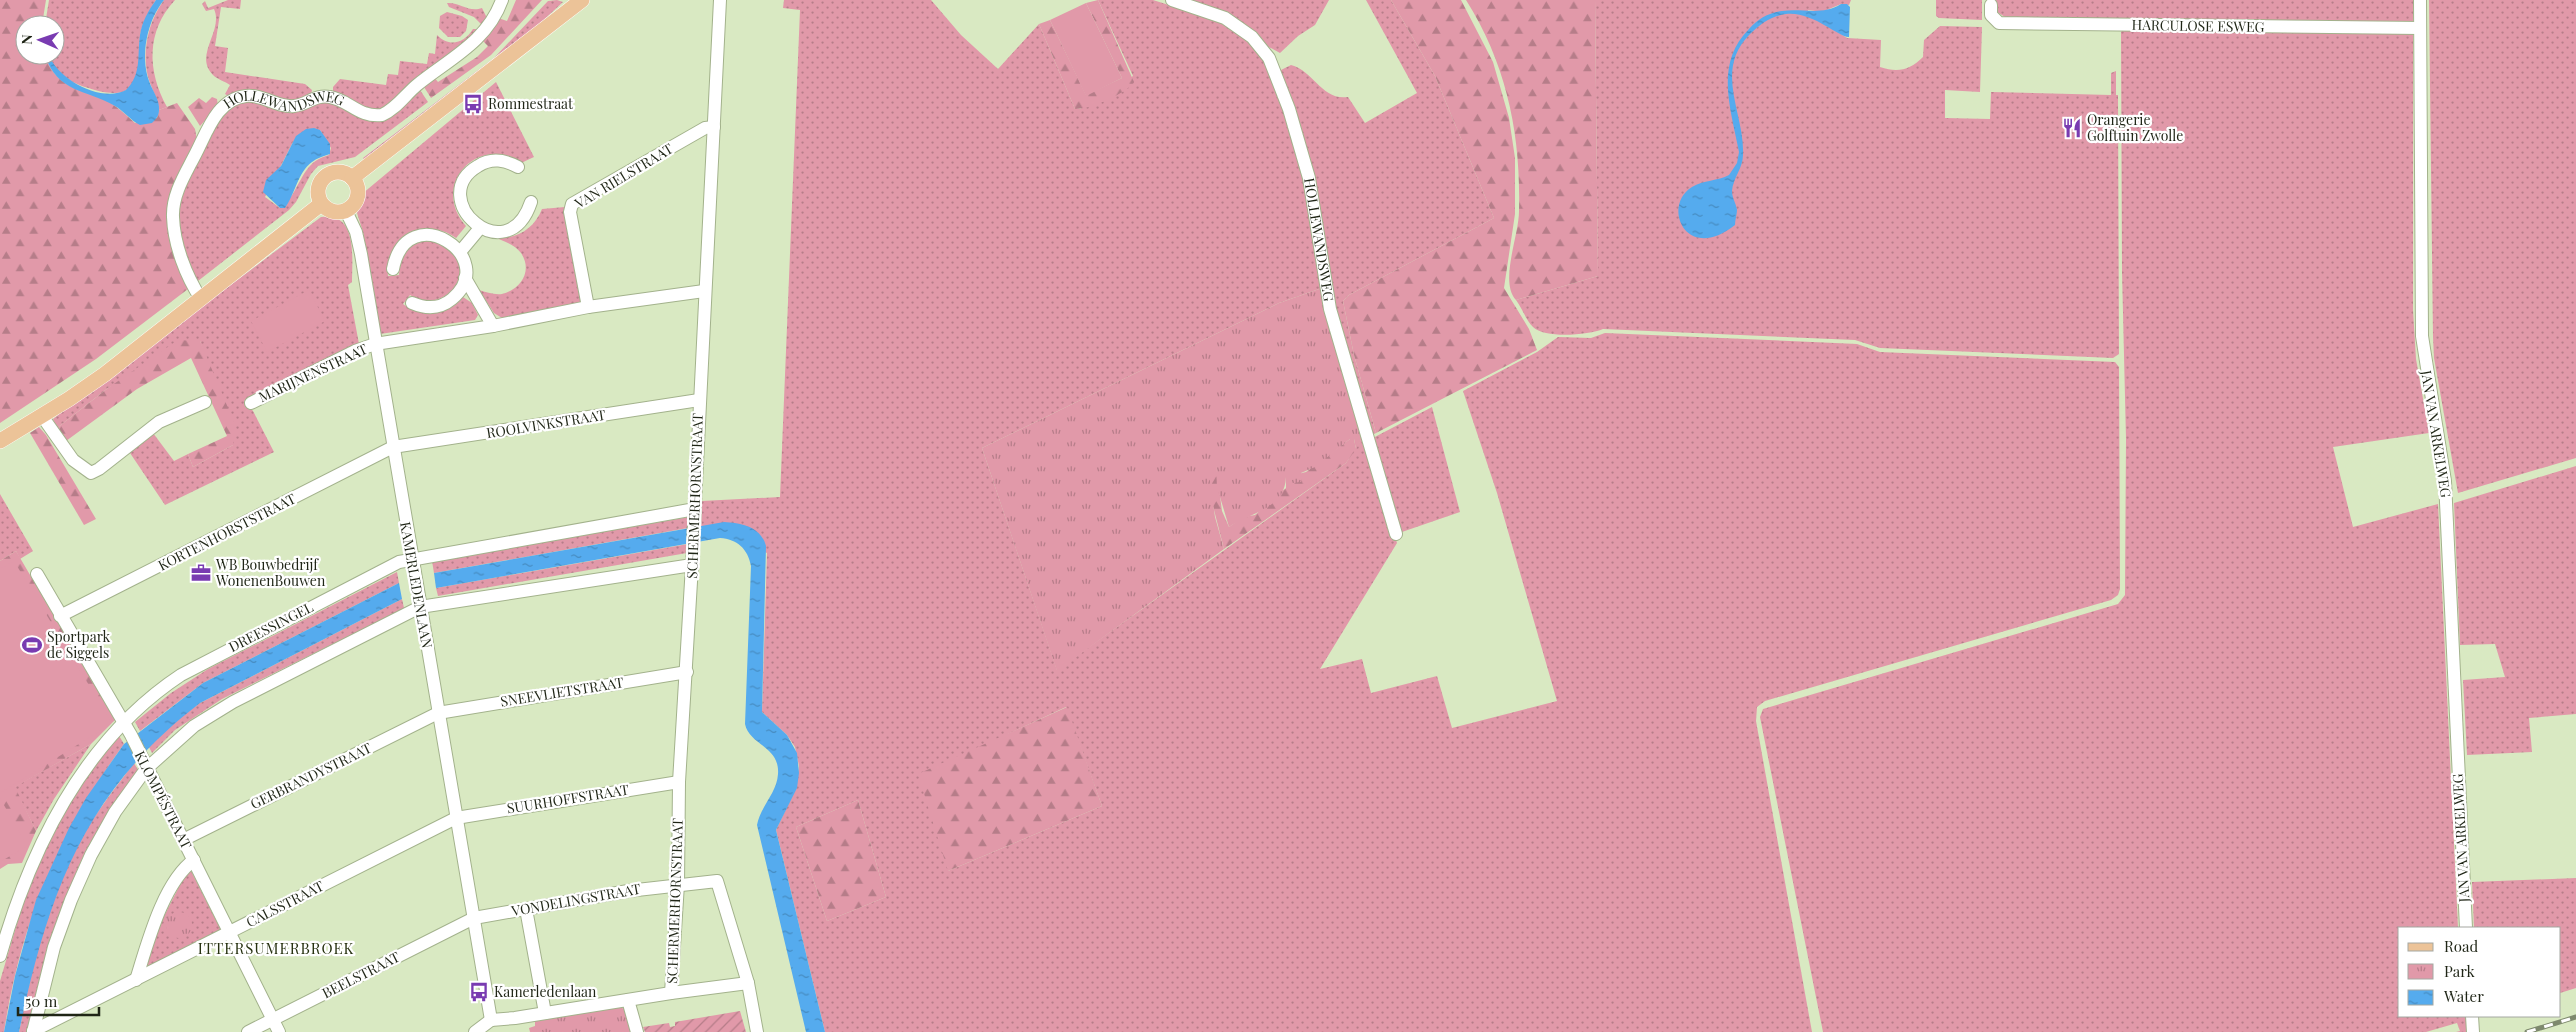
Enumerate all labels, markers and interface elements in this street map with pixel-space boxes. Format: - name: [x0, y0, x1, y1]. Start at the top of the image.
- north arrow: [15, 15, 65, 65]
- street label: HARCULOSE ESWEG: [2132, 15, 2265, 36]
- text: N: [17, 34, 36, 45]
- street label: HOLLEWANDSWEG: [219, 86, 348, 115]
- bus stop icon: Rommestraat: [462, 93, 484, 115]
- place label: Rommestraat: [488, 94, 574, 113]
- place label: Orangerie Golftuin Zwolle: [2087, 110, 2183, 145]
- restaurant icon: Orangerie Golftuin Zwolle: [2061, 117, 2083, 139]
- street label: VAN RIELSTRAAT: [570, 139, 677, 213]
- street label: HOLLEWANDSWEG: [1300, 176, 1339, 303]
- street label: MARIJNENSTRAAT: [255, 339, 371, 406]
- street label: JAN VAN ARKELWEG: [2417, 368, 2456, 499]
- street label: ROOLVINKSTRAAT: [485, 405, 607, 442]
- street label: SCHERMERHORNSTRAAT: [682, 412, 707, 579]
- street label: KORTENHORSTSTRAAT: [155, 488, 299, 574]
- street label: KAMERLEDENLAAN: [396, 520, 437, 650]
- place label: WB Bouwbedrijf WonenenBouwen: [215, 555, 326, 590]
- office icon: WB Bouwbedrijf WonenenBouwen: [190, 562, 212, 584]
- street label: DREESSINGEL: [225, 597, 316, 656]
- place label: Sportpark de Siggels: [47, 627, 111, 662]
- sports icon: Sportpark de Siggels: [21, 634, 43, 656]
- street label: SNEEVLIETSTRAAT: [499, 672, 625, 711]
- street label: GERBRANDYSTRAAT: [247, 738, 375, 813]
- street label: KLOMPÉSTRAAT: [131, 748, 196, 852]
- street label: JAN VAN ARKELWEG: [2448, 773, 2473, 904]
- street label: SUURHOFFSTRAAT: [506, 779, 631, 818]
- street label: SCHERMERHORNSTRAAT: [662, 817, 687, 984]
- street label: CALSSTRAAT: [243, 876, 327, 931]
- street label: VONDELINGSTRAAT: [509, 879, 642, 920]
- legend: [2398, 927, 2561, 1017]
- text: Road: [2444, 936, 2478, 956]
- district label: ITTERSUMERBROEK: [198, 938, 354, 958]
- street label: BEELSTRAAT: [319, 947, 403, 1002]
- text: Park: [2444, 961, 2476, 981]
- bus stop icon: Kamerledenlaan: [468, 981, 490, 1003]
- place label: Kamerledenlaan: [494, 982, 597, 1001]
- scale bar: [18, 984, 99, 1016]
- text: Water: [2443, 986, 2484, 1006]
- text: 50 m: [25, 991, 58, 1011]

